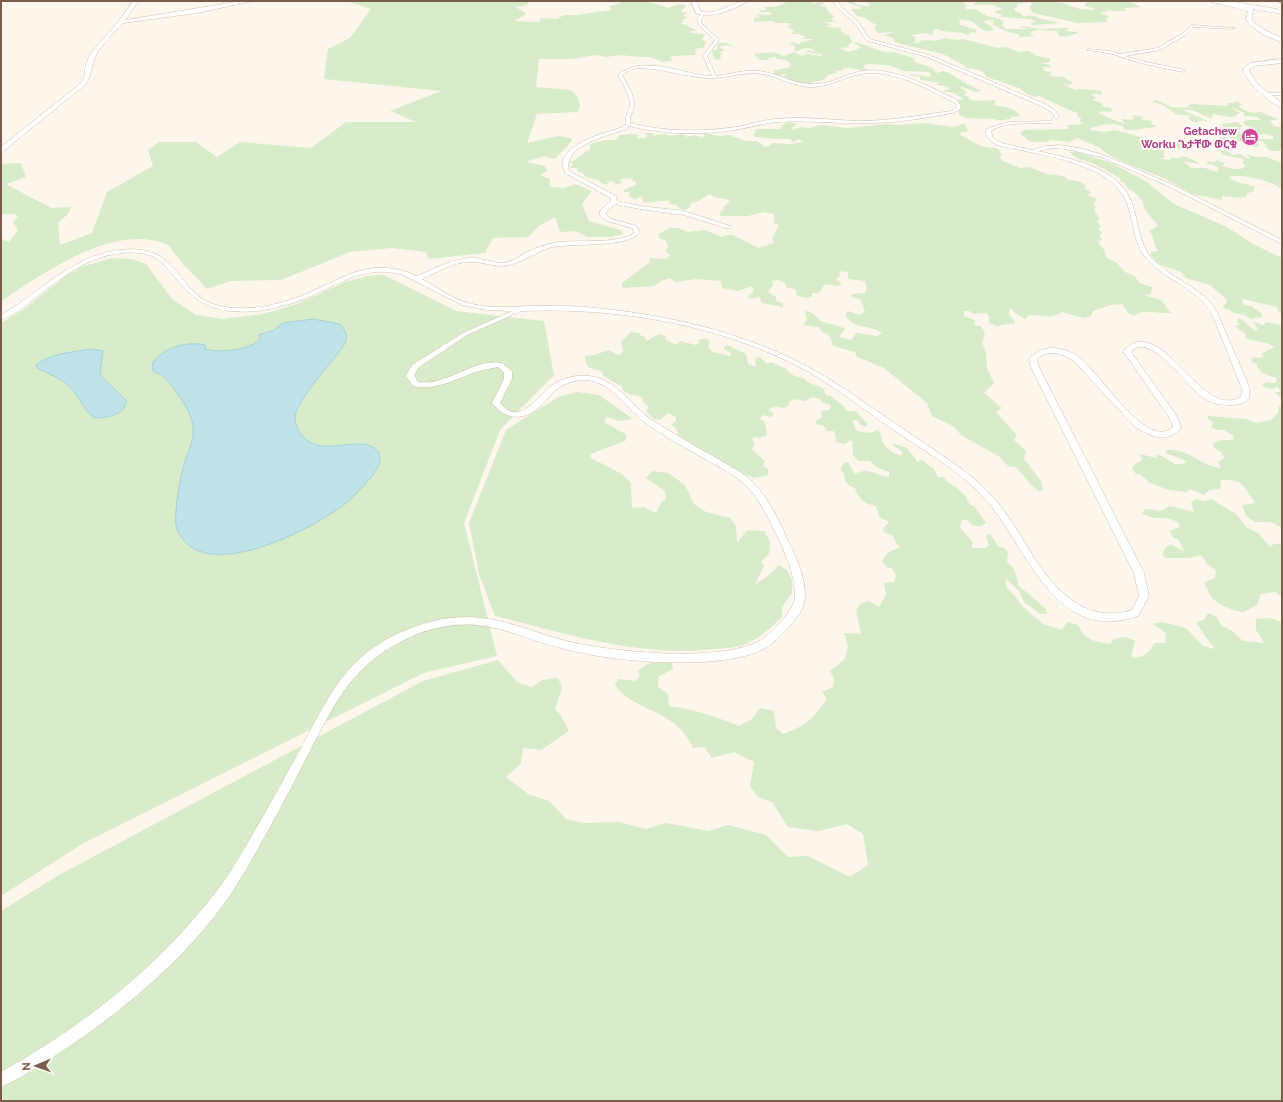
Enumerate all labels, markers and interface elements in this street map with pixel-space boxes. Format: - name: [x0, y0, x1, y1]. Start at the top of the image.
- place label: Getachew Worku ጌታቸው ወርቁ: [1141, 125, 1238, 151]
- hotel icon: Getachew Worku ጌታቸው ወርቁ: [1240, 127, 1260, 147]
- north arrow: [16, 1046, 56, 1086]
- text: N: [20, 1062, 33, 1071]

